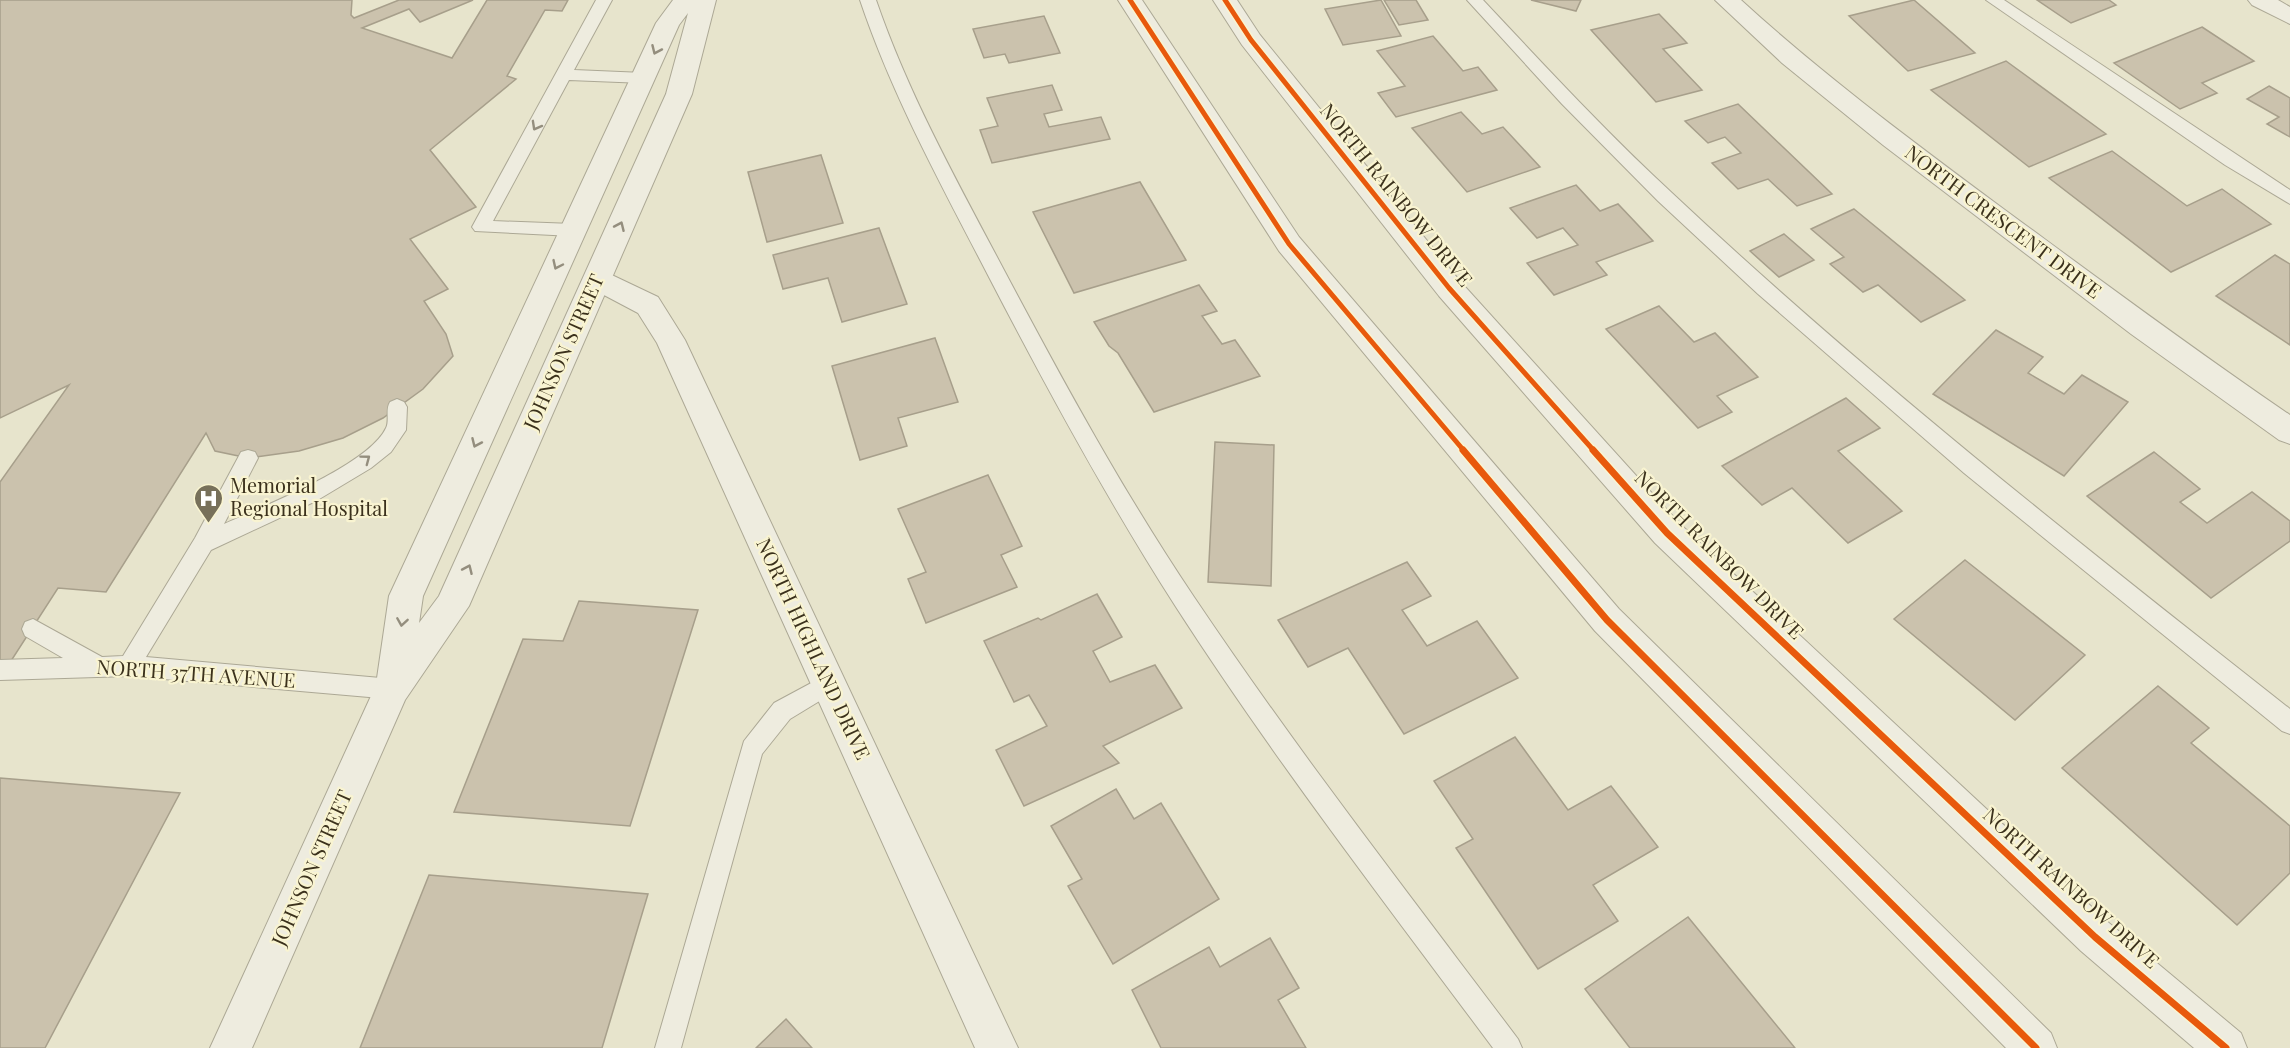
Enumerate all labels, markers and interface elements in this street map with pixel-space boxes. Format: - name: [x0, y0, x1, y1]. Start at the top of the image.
- one-way arrow: [652, 44, 664, 55]
- street label: NORTH RAINBOW DRIVE: [1315, 97, 1480, 291]
- one-way arrow: [532, 120, 543, 130]
- street label: NORTH CRESCENT DRIVE: [1900, 138, 2108, 304]
- one-way arrow: [613, 221, 625, 232]
- one-way arrow: [552, 259, 564, 270]
- street label: JOHNSON STREET: [516, 269, 609, 434]
- one-way arrow: [471, 436, 483, 447]
- one-way arrow: [360, 455, 371, 466]
- street label: NORTH RAINBOW DRIVE: [1630, 464, 1810, 644]
- place label: Memorial Regional Hospital: [230, 471, 388, 521]
- hospital icon: Memorial Regional Hospital: [193, 482, 225, 524]
- street label: NORTH HIGHLAND DRIVE: [751, 533, 878, 763]
- one-way arrow: [461, 565, 473, 576]
- one-way arrow: [397, 617, 409, 627]
- street label: NORTH 37TH AVENUE: [96, 652, 296, 693]
- street label: JOHNSON STREET: [264, 785, 357, 950]
- street label: NORTH RAINBOW DRIVE: [1978, 800, 2166, 973]

